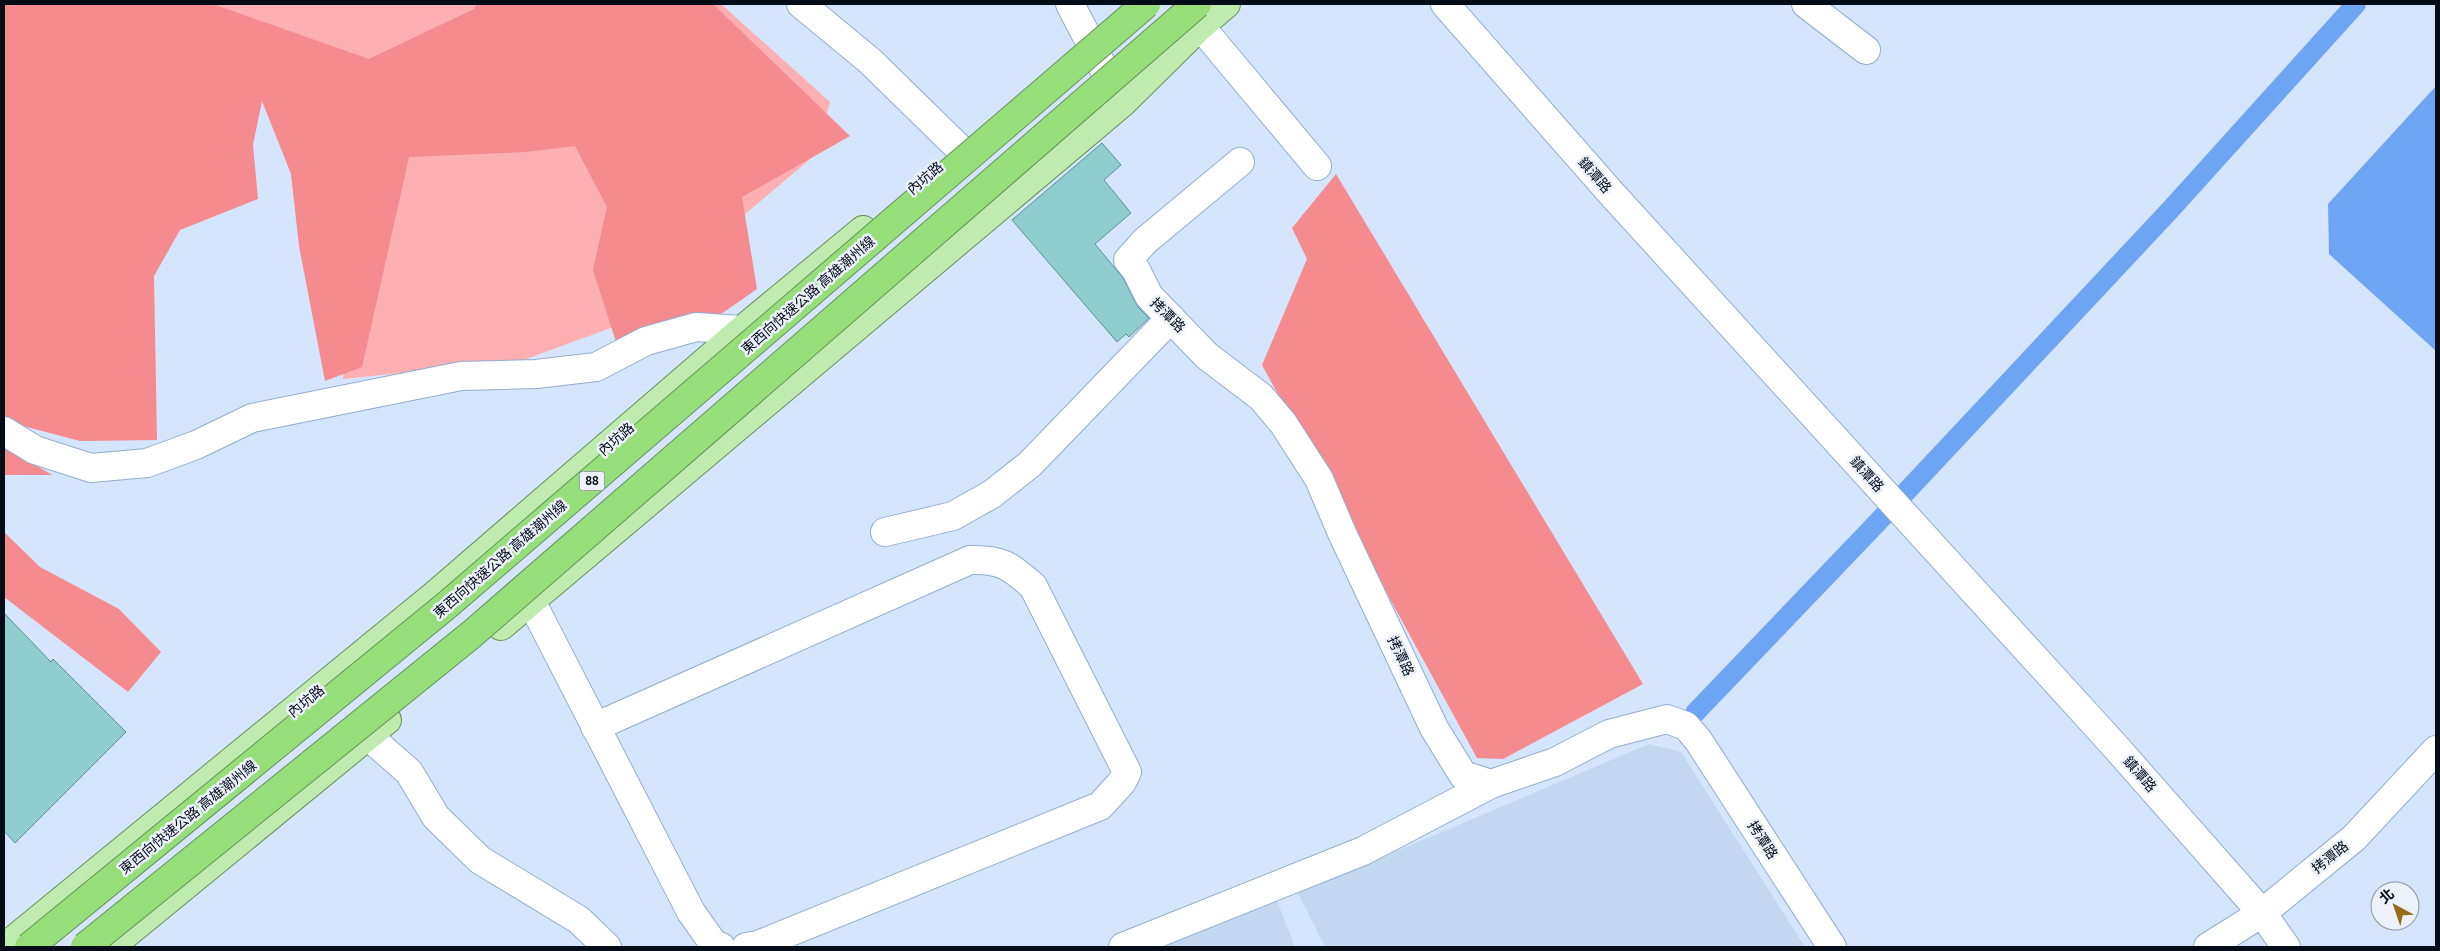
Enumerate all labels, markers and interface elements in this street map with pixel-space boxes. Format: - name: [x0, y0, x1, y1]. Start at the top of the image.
- street label: 鎮潭路: [1575, 154, 1615, 196]
- street label: 內坑路: [904, 158, 946, 198]
- street label: 東西向快速公路 高雄潮州線: [738, 233, 878, 357]
- street label: 拷潭路: [1147, 294, 1189, 336]
- street label: 內坑路: [595, 419, 637, 459]
- street label: 鎮潭路: [1847, 453, 1887, 495]
- road number: 88: [580, 472, 604, 491]
- street label: 東西向快速公路 高雄潮州線: [430, 497, 570, 621]
- street label: 拷潭路: [1385, 634, 1417, 678]
- street label: 內坑路: [285, 682, 327, 720]
- street label: 鎮潭路: [2120, 753, 2160, 795]
- street label: 東西向快速公路 高雄潮州線: [116, 757, 260, 877]
- street label: 拷潭路: [1745, 818, 1781, 862]
- street label: 拷潭路: [2309, 838, 2351, 876]
- north arrow: [2370, 881, 2420, 931]
- text: 北: [2376, 885, 2397, 907]

